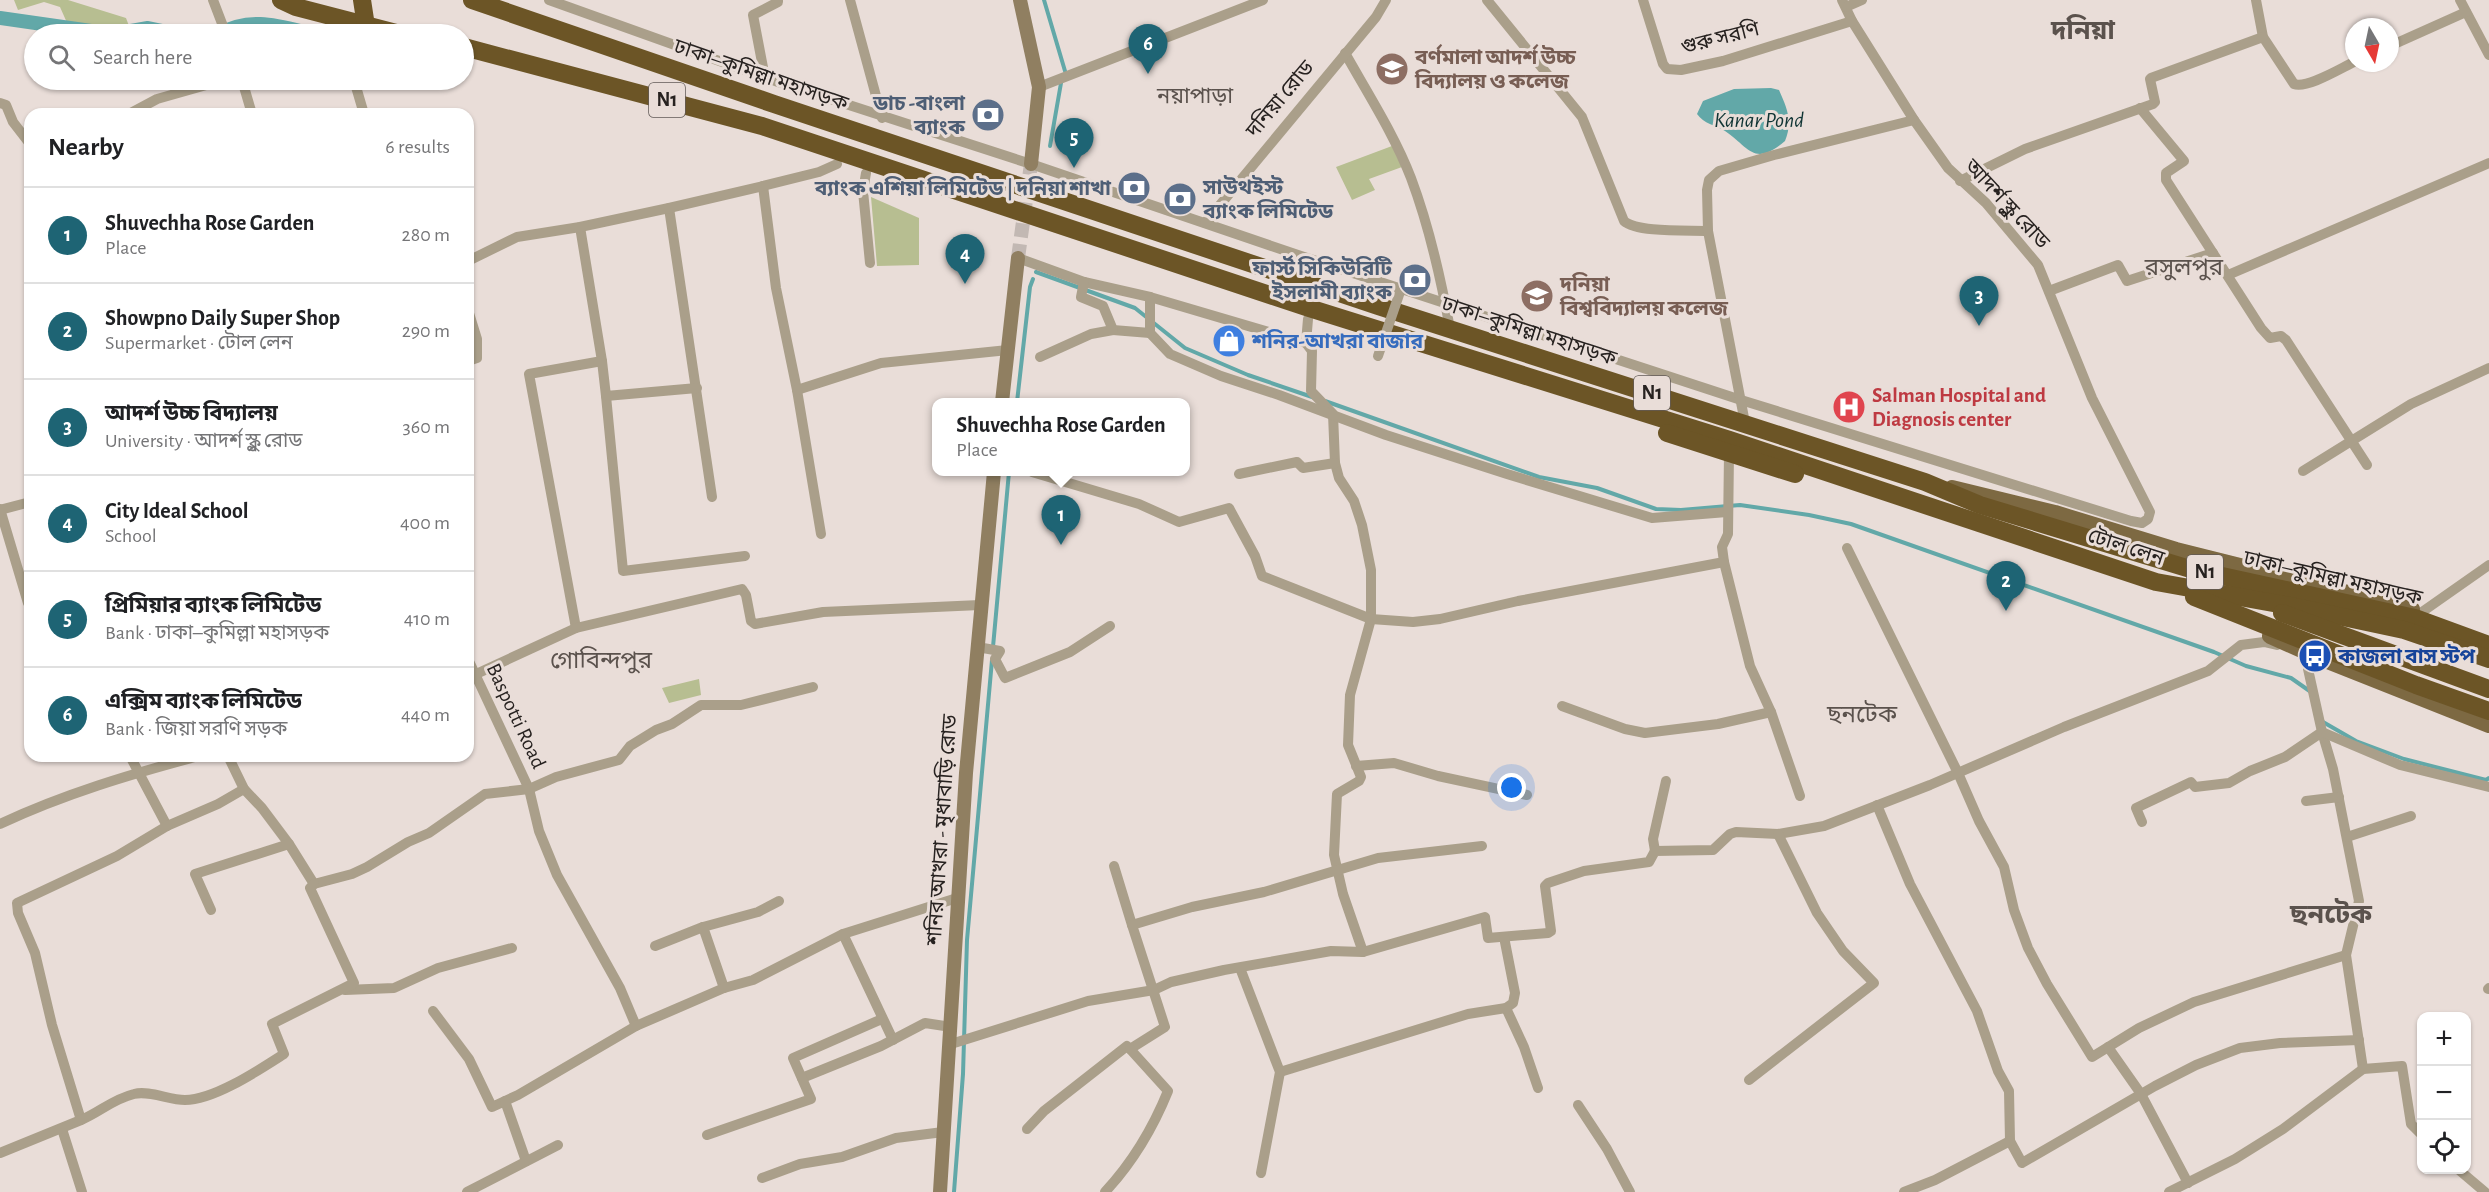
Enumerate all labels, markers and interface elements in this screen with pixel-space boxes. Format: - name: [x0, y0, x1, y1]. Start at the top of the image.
- district label: দনিয়া: [2050, 14, 2115, 44]
- street label: গুরু সরণি: [1678, 16, 1762, 58]
- north arrow: [2345, 18, 2399, 72]
- search box: [24, 24, 474, 90]
- pin: 6: [1128, 25, 1168, 74]
- street label: ঢাকা–কুমিল্লা মহাসড়ক: [670, 33, 852, 116]
- icon: search: [45, 41, 78, 74]
- place label: বর্ণমালা আদর্শ উচ্চ বিদ্যালয় ও কলেজ: [1414, 44, 1576, 92]
- text: Search here: [93, 46, 192, 68]
- school or university icon: বর্ণমালা আদর্শ উচ্চ বিদ্যালয় ও কলেজ: [1374, 51, 1410, 87]
- street label: দনিয়া রোড: [1240, 55, 1318, 142]
- road number: N1: [649, 83, 685, 117]
- district label: নয়াপাড়া: [1156, 85, 1234, 107]
- place label: ডাচ -বাংলা ব্যাংক: [872, 93, 966, 138]
- bank icon: ডাচ -বাংলা ব্যাংক: [970, 97, 1006, 133]
- water label: Kanar Pond: [1714, 109, 1804, 131]
- pin: 5: [1054, 118, 1094, 168]
- text: Nearby: [48, 134, 124, 160]
- text: 6 results: [385, 137, 450, 157]
- street label: আদর্শ স্কুল রোড: [1959, 153, 2056, 254]
- bank icon: ব্যাংক এশিয়া লিমিটেড | দনিয়া শাখা: [1116, 170, 1152, 206]
- place label: সাউথইস্ট ব্যাংক লিমিটেড: [1202, 175, 1334, 222]
- place label: ব্যাংক এশিয়া লিমিটেড | দনিয়া শাখা: [814, 176, 1112, 201]
- bank icon: সাউথইস্ট ব্যাংক লিমিটেড: [1162, 181, 1198, 217]
- text: Shuvechha Rose Garden: [105, 212, 314, 234]
- text: 1: [64, 225, 71, 245]
- text: 280 m: [402, 225, 450, 245]
- pin: 4: [946, 234, 984, 284]
- text: Place: [105, 238, 146, 258]
- place label: ফার্স্ট সিকিউরিটি ইসলামী ব্যাংক: [1251, 255, 1393, 303]
- district label: রসুলপুর: [2144, 256, 2224, 281]
- bank icon: ফার্স্ট সিকিউরিটি ইসলামী ব্যাংক: [1397, 262, 1433, 298]
- place label: দনিয়া বিশ্ববিদ্যালয় কলেজ: [1559, 272, 1729, 319]
- pin: 3: [1960, 276, 1998, 326]
- school or university icon: দনিয়া বিশ্ববিদ্যালয় কলেজ: [1519, 278, 1555, 314]
- street label: ঢাকা–কুমিল্লা মহাসড়ক: [1438, 291, 1621, 370]
- text: Showpno Daily Super Shop: [105, 307, 340, 329]
- text: 2: [63, 321, 72, 341]
- text: 290 m: [402, 321, 450, 341]
- shop icon: শনির-আখরা বাজার: [1211, 323, 1247, 359]
- place label: শনির-আখরা বাজার: [1251, 329, 1423, 352]
- text: Supermarket · টোল লেন: [105, 333, 293, 353]
- road number: N1: [1634, 376, 1670, 410]
- place label: Salman Hospital and Diagnosis center: [1872, 385, 2046, 430]
- hospital icon: Salman Hospital and Diagnosis center: [1831, 389, 1867, 425]
- popup: [932, 398, 1190, 476]
- text: আদর্শ উচ্চ বিদ্যালয়: [105, 402, 278, 424]
- text: Shuvechha Rose Garden: [956, 414, 1166, 436]
- text: 3: [63, 417, 72, 437]
- text: 360 m: [403, 417, 450, 437]
- text: University · আদর্শ স্কুল রোড: [105, 431, 303, 451]
- text: Place: [956, 440, 998, 460]
- pin: 1: [1042, 496, 1080, 545]
- text: City Ideal School: [105, 500, 249, 522]
- text: 4: [62, 513, 73, 533]
- text: 400 m: [400, 513, 450, 533]
- street label: টোল লেন: [2085, 523, 2168, 569]
- text: School: [105, 526, 157, 546]
- street label: ঢাকা–কুমিল্লা মহাসড়ক: [2240, 545, 2426, 610]
- road number: N1: [2187, 555, 2223, 589]
- pin: 2: [1986, 562, 2026, 611]
- text: প্রিমিয়ার ব্যাংক লিমিটেড: [105, 594, 321, 616]
- text: 5: [63, 609, 72, 629]
- text: 410 m: [404, 609, 450, 629]
- text: Bank · ঢাকা–কুমিল্লা মহাসড়ক: [105, 623, 329, 643]
- bus stop icon: কাজলা বাস স্টপ: [2297, 638, 2333, 674]
- place label: কাজলা বাস স্টপ: [2337, 644, 2476, 667]
- district label: গোবিন্দপুর: [550, 646, 653, 674]
- street label: Baspotti Road: [483, 660, 550, 772]
- text: এক্সিম ব্যাংক লিমিটেড: [105, 690, 302, 712]
- district label: ছনটেক: [1826, 700, 1898, 727]
- text: 6: [63, 705, 72, 725]
- text: 440 m: [401, 705, 450, 725]
- street label: শনির আখরা - মৃধাবাড়ি রোড: [921, 712, 963, 948]
- text: Bank · জিয়া সরণি সড়ক: [105, 719, 287, 739]
- your location: [1497, 773, 1526, 802]
- district label: ছনটেক: [2289, 898, 2373, 928]
- map controls: [2417, 1012, 2471, 1174]
- button: +: [2417, 1012, 2471, 1066]
- button: −: [2417, 1066, 2471, 1120]
- button: locate: [2417, 1120, 2471, 1174]

